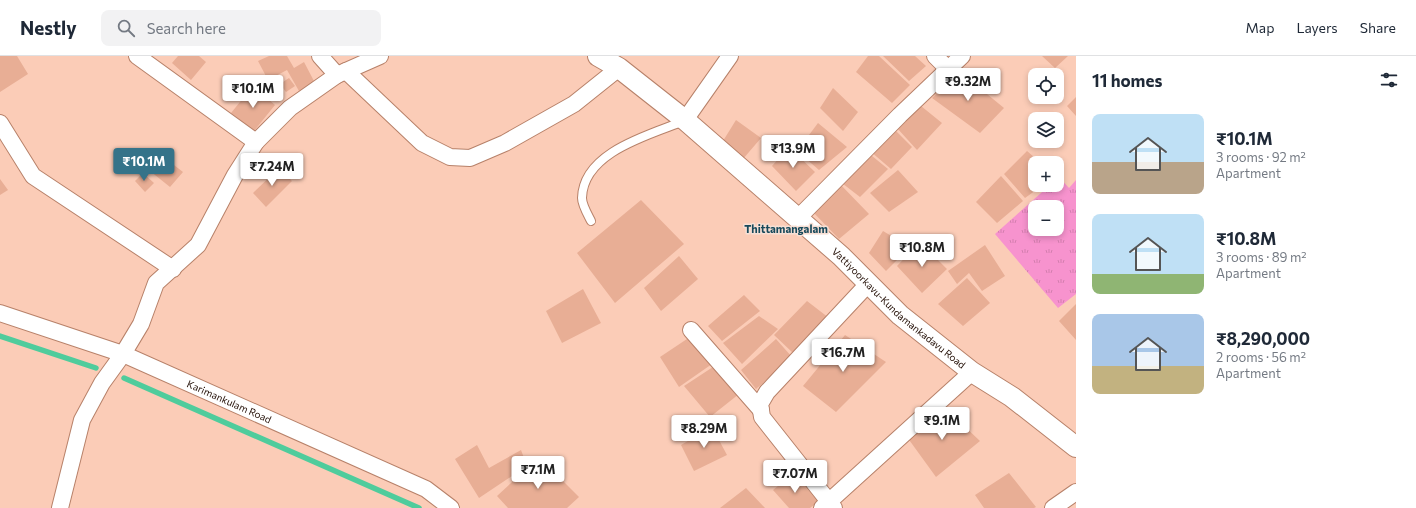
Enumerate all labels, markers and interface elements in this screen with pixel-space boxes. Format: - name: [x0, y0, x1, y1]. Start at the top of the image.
- search box: [101, 10, 381, 46]
- text: Nestly: [20, 16, 77, 39]
- icon: search: [115, 17, 137, 39]
- text: Search here: [147, 19, 226, 37]
- text: Map: [1246, 19, 1274, 36]
- text: Layers: [1296, 19, 1338, 36]
- text: Share: [1360, 19, 1396, 36]
- pin: ₹9.32M: [935, 68, 1001, 102]
- map controls: [1028, 68, 1064, 236]
- button: locate: [1028, 68, 1064, 104]
- icon: filters: [1378, 69, 1400, 91]
- text: 11 homes: [1092, 70, 1162, 91]
- text: ₹9.32M: [945, 73, 991, 89]
- pin: ₹10.1M: [220, 75, 286, 109]
- text: ₹10.1M: [231, 80, 275, 96]
- button: layers: [1028, 112, 1064, 148]
- text: ₹10.1M: [1216, 128, 1273, 149]
- icon: home: [1124, 130, 1172, 178]
- pin: ₹13.9M: [760, 135, 826, 169]
- text: ₹13.9M: [770, 140, 816, 156]
- pin: ₹10.1M: [111, 148, 177, 182]
- text: 3 rooms · 92 m²: [1216, 149, 1306, 165]
- text: ₹10.1M: [122, 153, 166, 169]
- pin: ₹7.24M: [239, 153, 305, 187]
- button: +: [1028, 156, 1064, 192]
- text: ₹7.24M: [249, 158, 295, 174]
- text: Apartment: [1216, 165, 1281, 181]
- button: −: [1028, 200, 1064, 236]
- district label: Thittamangalam: [744, 222, 828, 235]
- text: ₹10.8M: [1216, 228, 1276, 249]
- icon: home: [1124, 230, 1172, 278]
- pin: ₹10.8M: [889, 234, 955, 268]
- text: ₹10.8M: [899, 239, 945, 255]
- street label: Vattiyoorkavu-Kundamankadavu Road: [830, 245, 968, 371]
- text: 3 rooms · 89 m²: [1216, 249, 1307, 265]
- text: Apartment: [1216, 265, 1281, 281]
- text: ₹8,290,000: [1216, 328, 1310, 349]
- icon: home: [1124, 330, 1172, 378]
- pin: ₹16.7M: [810, 339, 876, 373]
- text: ₹16.7M: [821, 344, 865, 360]
- text: 2 rooms · 56 m²: [1216, 349, 1306, 365]
- text: Apartment: [1216, 365, 1281, 381]
- street label: Karimankulam Road: [185, 377, 274, 425]
- pin: ₹9.1M: [914, 407, 970, 441]
- text: ₹9.1M: [924, 412, 960, 428]
- pin: ₹8.29M: [671, 415, 737, 449]
- text: ₹8.29M: [680, 420, 728, 436]
- pin: ₹7.1M: [510, 456, 566, 490]
- pin: ₹7.07M: [762, 460, 828, 494]
- text: ₹7.1M: [520, 461, 556, 477]
- text: ₹7.07M: [772, 465, 818, 481]

